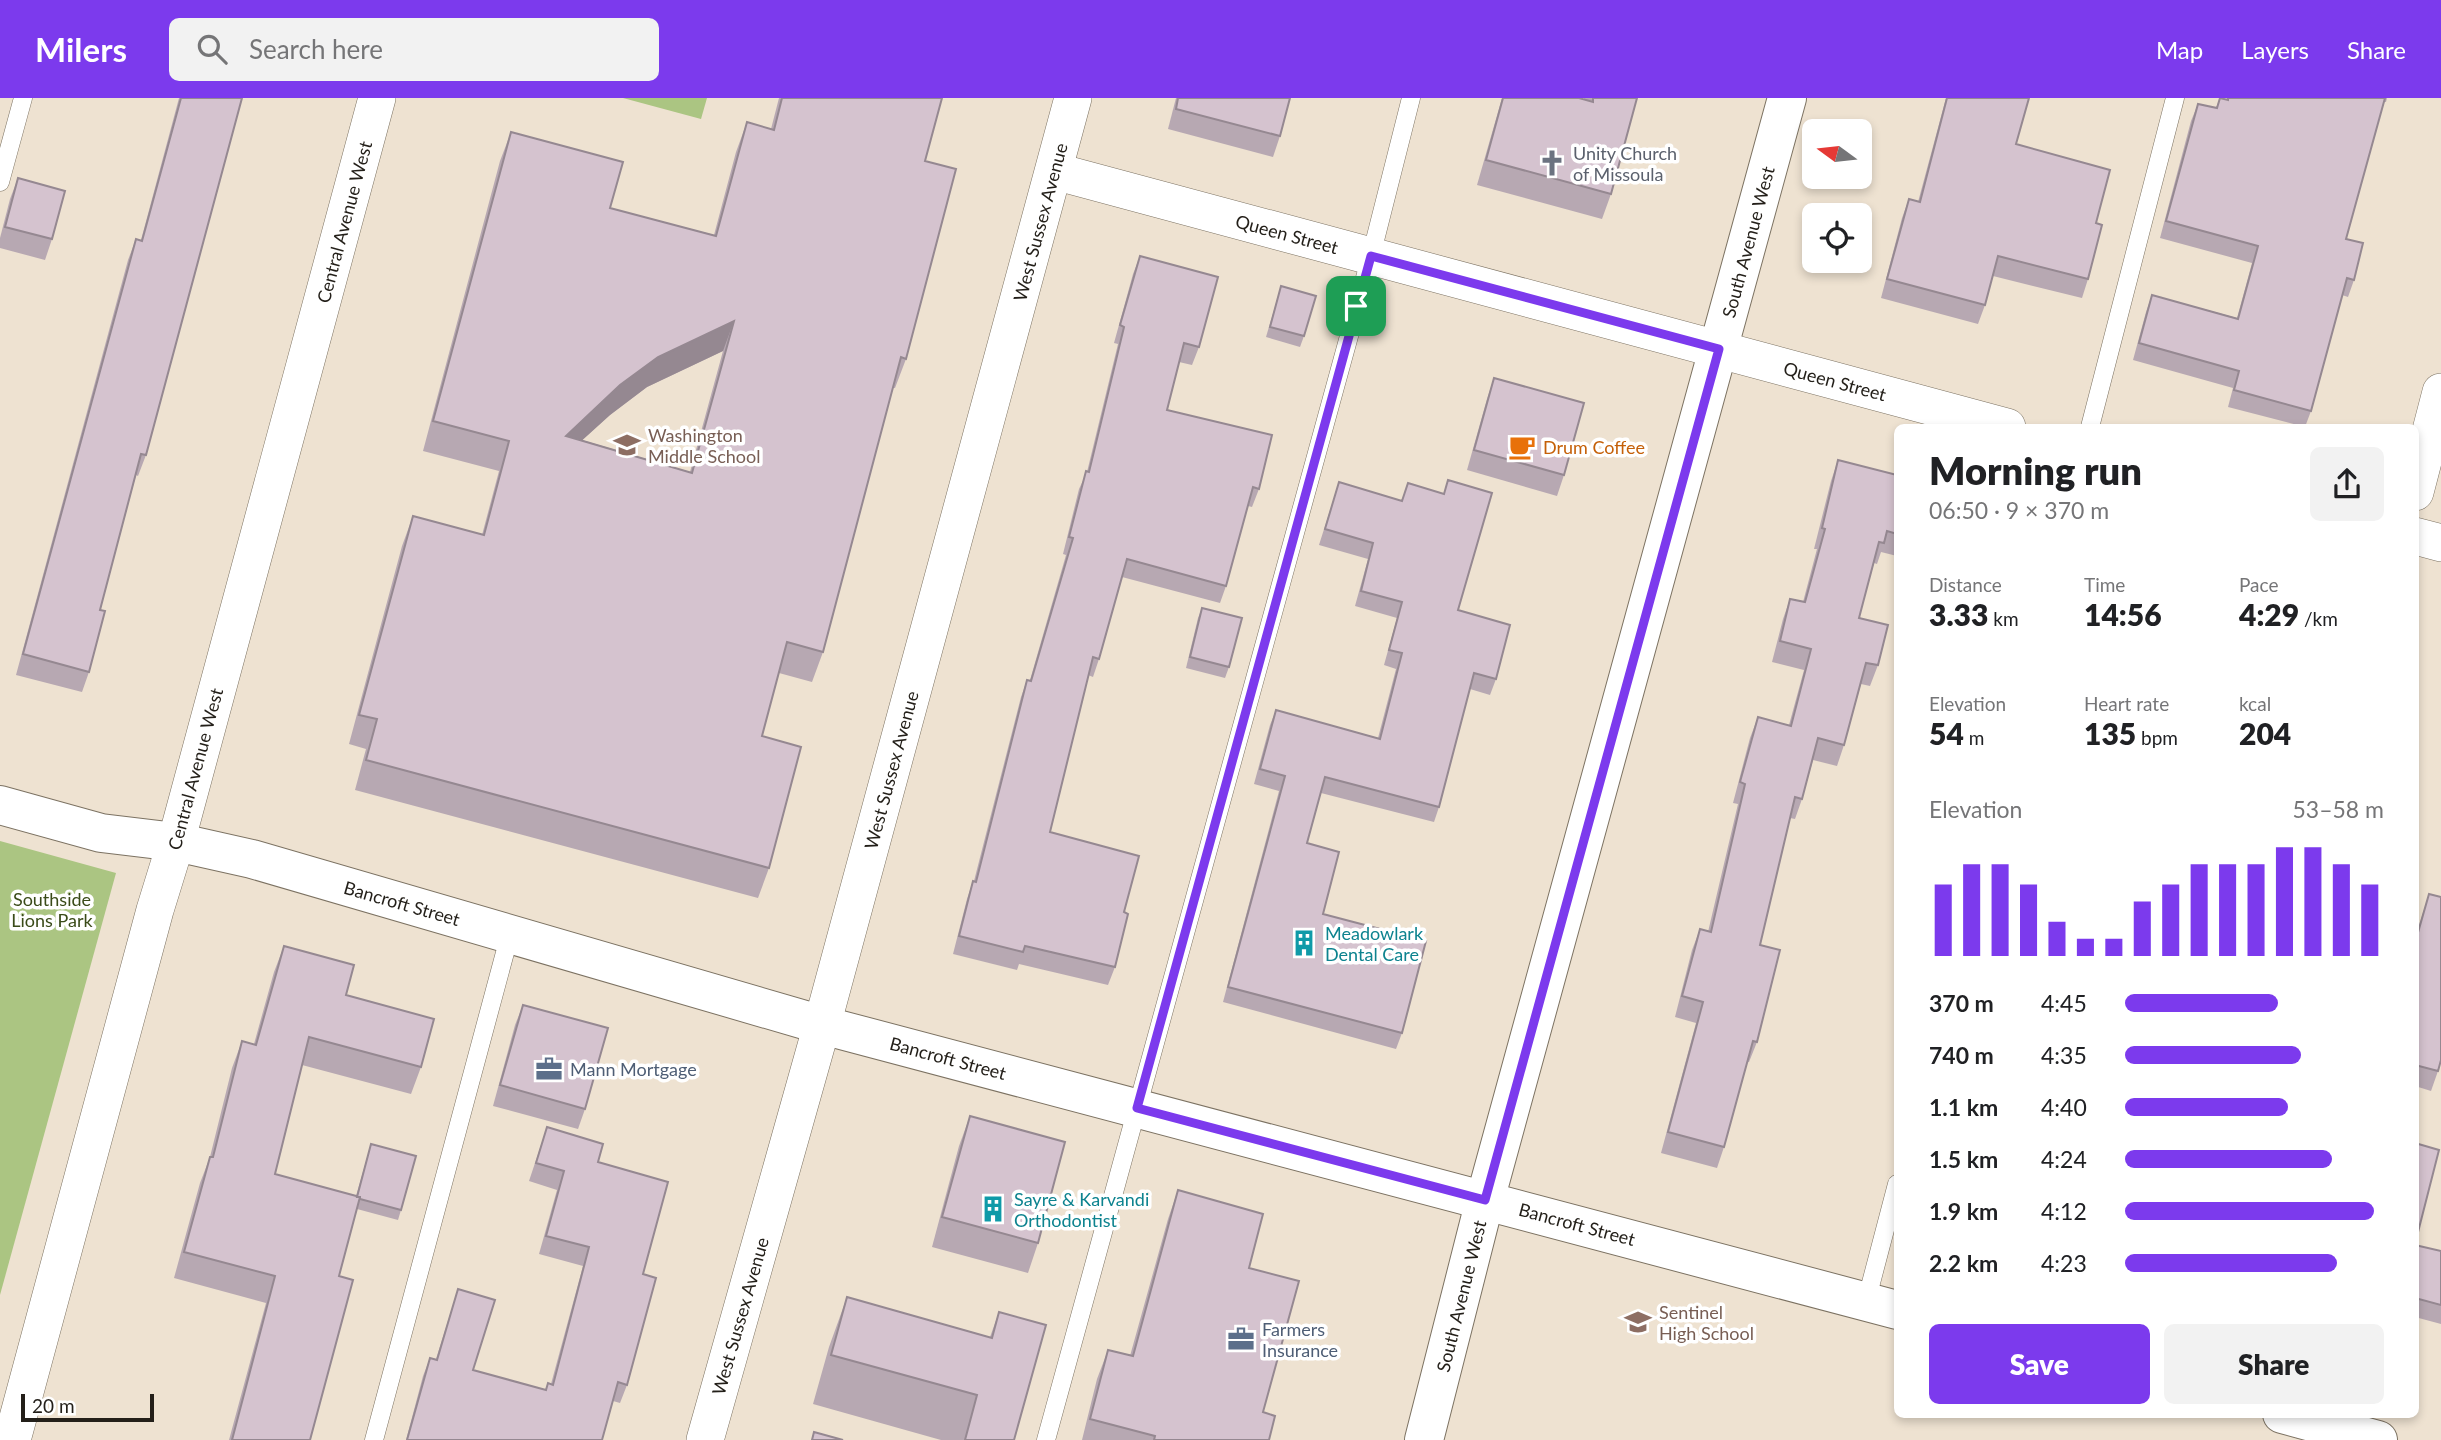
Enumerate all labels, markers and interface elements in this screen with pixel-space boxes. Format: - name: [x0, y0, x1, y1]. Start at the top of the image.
- search box: [169, 18, 659, 81]
- text: Milers: [35, 29, 127, 69]
- icon: search: [193, 30, 231, 68]
- text: Search here: [249, 33, 383, 65]
- text: Map: [2156, 35, 2203, 64]
- text: Layers: [2241, 35, 2309, 64]
- text: Share: [2347, 35, 2406, 64]
- north arrow: [1802, 119, 1872, 189]
- map controls: [1802, 119, 1872, 273]
- street label: Central Avenue West: [312, 138, 376, 305]
- street label: West Sussex Avenue: [1008, 140, 1072, 304]
- place label: Unity Church of Missoula: [1573, 142, 1677, 185]
- church icon: Unity Church of Missoula: [1537, 148, 1567, 178]
- street label: South Avenue West: [1717, 163, 1779, 320]
- button: locate: [1802, 203, 1872, 273]
- street label: Queen Street: [1233, 210, 1341, 258]
- pin: [1326, 276, 1386, 336]
- icon: arrive: [1337, 287, 1375, 325]
- street label: Queen Street: [1781, 357, 1889, 405]
- place label: Washington Middle School: [648, 424, 760, 467]
- school or university icon: Washington Middle School: [612, 430, 642, 460]
- cafe icon: Drum Coffee: [1507, 432, 1537, 462]
- place label: Drum Coffee: [1543, 436, 1645, 458]
- text: Morning run: [1929, 447, 2142, 493]
- button: share: [2310, 447, 2384, 521]
- text: 06:50 · 9 × 370 m: [1929, 496, 2109, 524]
- text: Distance: [1929, 573, 2002, 596]
- text: Time: [2084, 573, 2125, 596]
- text: Pace: [2239, 573, 2278, 596]
- text: 3.33: [1929, 596, 1988, 632]
- text: 14:56: [2084, 596, 2162, 632]
- text: 4:29: [2239, 596, 2299, 632]
- text: km: [1988, 607, 2019, 630]
- text: /km: [2299, 607, 2338, 630]
- street label: Central Avenue West: [163, 685, 227, 852]
- street label: West Sussex Avenue: [859, 688, 923, 852]
- text: Elevation: [1929, 692, 2006, 715]
- text: Heart rate: [2084, 692, 2169, 715]
- text: kcal: [2239, 692, 2271, 715]
- text: 54: [1929, 715, 1964, 751]
- text: 135: [2084, 715, 2136, 751]
- text: 204: [2239, 715, 2291, 751]
- text: m: [1964, 726, 1984, 749]
- text: bpm: [2136, 726, 2178, 749]
- text: Elevation: [1929, 795, 2022, 823]
- text: 53–58 m: [2292, 795, 2384, 823]
- street label: Bancroft Street: [341, 876, 463, 930]
- park label: Southside Lions Park: [11, 888, 94, 931]
- place label: Meadowlark Dental Care: [1325, 922, 1424, 965]
- building icon: Meadowlark Dental Care: [1289, 928, 1319, 958]
- text: 370 m: [1929, 989, 1994, 1017]
- text: 4:45: [2041, 989, 2087, 1017]
- street label: Bancroft Street: [887, 1032, 1009, 1084]
- text: 740 m: [1929, 1041, 1994, 1069]
- text: 4:35: [2041, 1041, 2087, 1069]
- office icon: Mann Mortgage: [534, 1054, 564, 1084]
- place label: Mann Mortgage: [570, 1058, 697, 1080]
- text: 1.1 km: [1929, 1093, 1998, 1121]
- text: 4:40: [2041, 1093, 2087, 1121]
- text: 1.5 km: [1929, 1145, 1998, 1173]
- text: 4:24: [2041, 1145, 2087, 1173]
- place label: Sayre & Karvandi Orthodontist: [1014, 1188, 1149, 1231]
- building icon: Sayre & Karvandi Orthodontist: [978, 1194, 1008, 1224]
- text: 1.9 km: [1929, 1197, 1998, 1225]
- text: 4:12: [2041, 1197, 2087, 1225]
- street label: Bancroft Street: [1516, 1198, 1638, 1250]
- street label: South Avenue West: [1431, 1217, 1491, 1374]
- street label: West Sussex Avenue: [707, 1235, 773, 1397]
- text: 2.2 km: [1929, 1249, 1998, 1277]
- text: 4:23: [2041, 1249, 2087, 1277]
- place label: Sentinel High School: [1659, 1301, 1754, 1344]
- school or university icon: Sentinel High School: [1623, 1307, 1653, 1337]
- place label: Farmers Insurance: [1262, 1318, 1338, 1361]
- office icon: Farmers Insurance: [1226, 1324, 1256, 1354]
- button: Save: [1929, 1324, 2150, 1404]
- button: Share: [2164, 1324, 2384, 1404]
- scale bar: [21, 1391, 154, 1423]
- text: 20 m: [32, 1394, 75, 1417]

